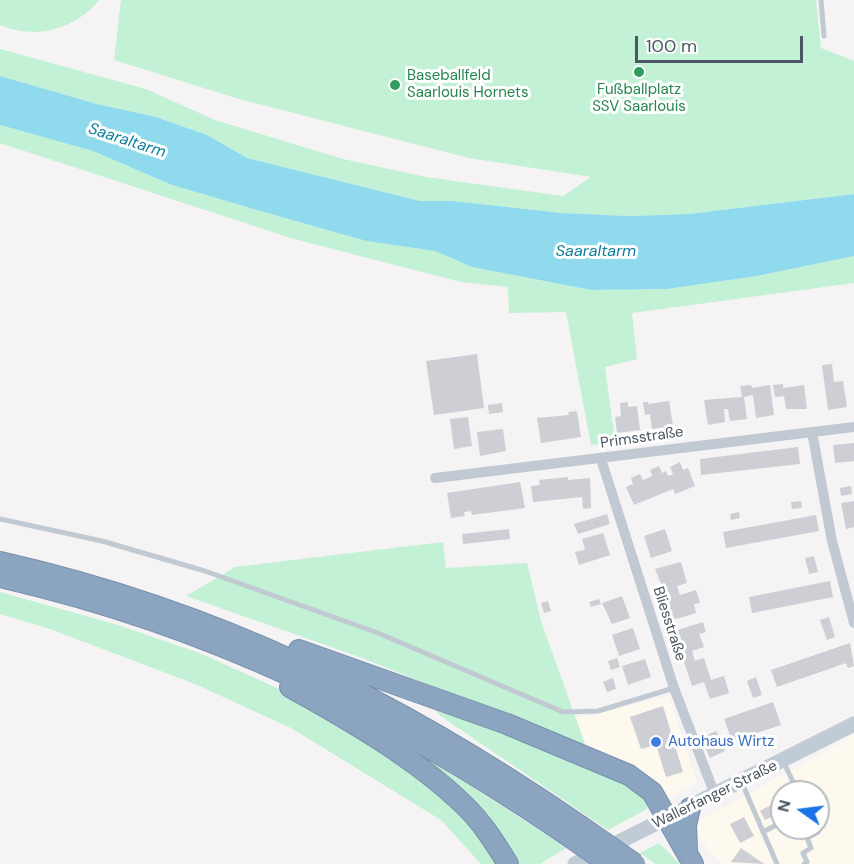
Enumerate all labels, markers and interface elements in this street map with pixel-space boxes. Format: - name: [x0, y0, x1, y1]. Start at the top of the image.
- scale bar: [638, 24, 806, 62]
- text: 100 m: [646, 34, 697, 58]
- marker: Fußballplatz SSV Saarlouis: [632, 65, 646, 79]
- place label: Baseballfeld Saarlouis Hornets: [407, 67, 528, 102]
- marker: Baseballfeld Saarlouis Hornets: [388, 78, 402, 92]
- place label: Fußballplatz SSV Saarlouis: [592, 81, 686, 116]
- water label: Saaraltarm: [86, 119, 168, 163]
- water label: Saaraltarm: [556, 242, 636, 262]
- street label: Primsstraße: [599, 423, 685, 453]
- street label: Bliesstraße: [649, 585, 689, 663]
- place label: Autohaus Wirtz: [668, 733, 774, 751]
- marker: Autohaus Wirtz: [649, 735, 663, 749]
- street label: Wallerfanger Straße: [650, 757, 780, 833]
- north arrow: [770, 780, 830, 840]
- text: N: [772, 798, 796, 814]

